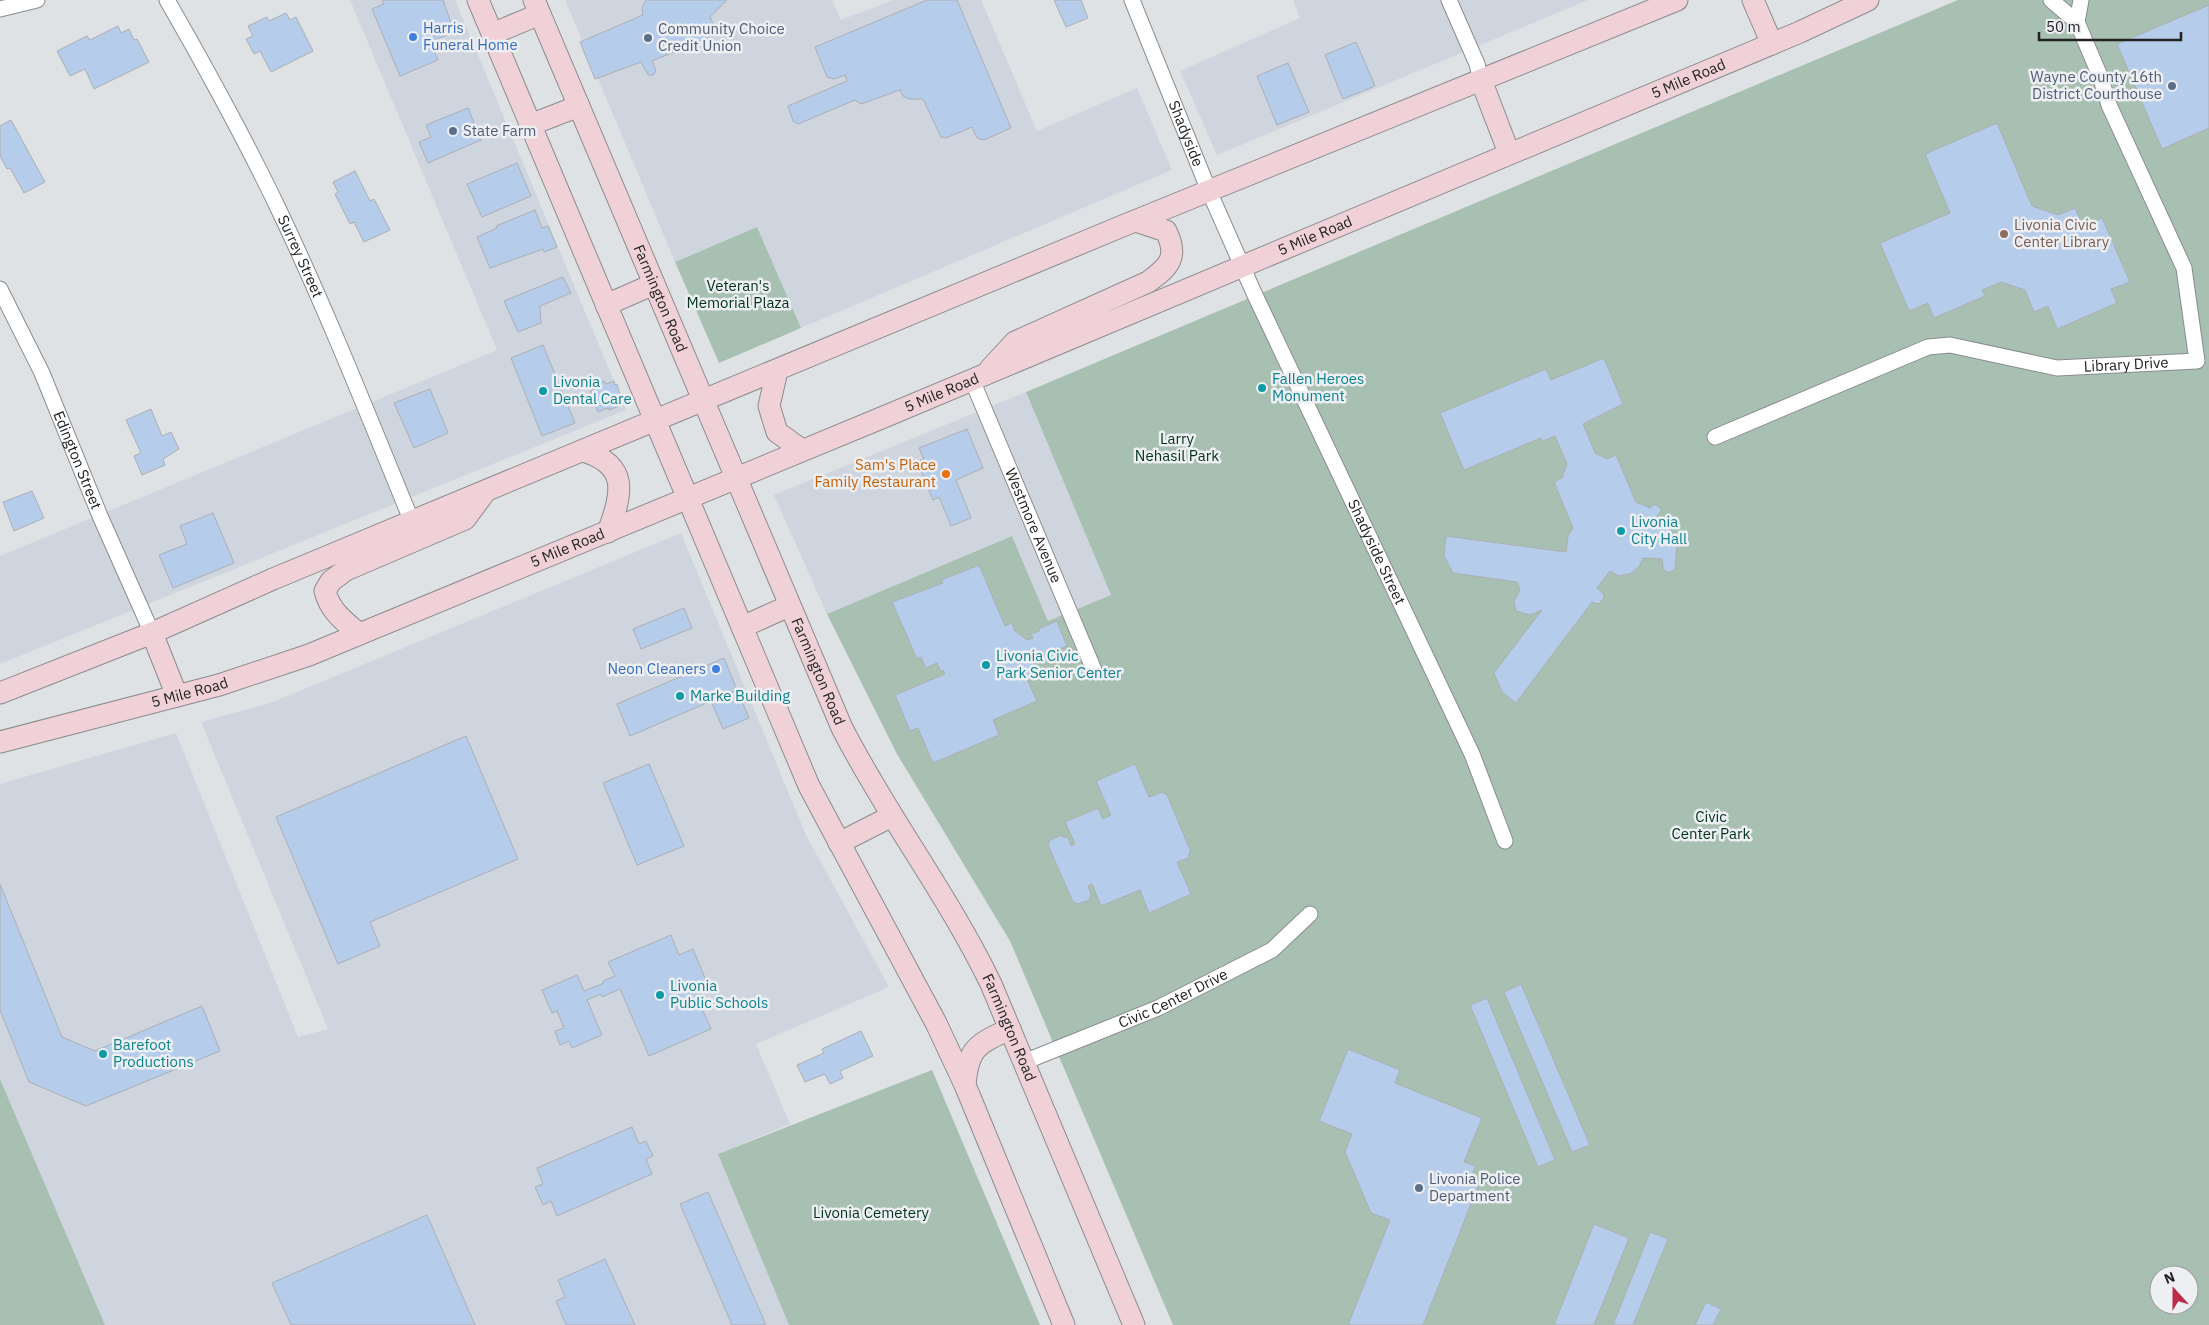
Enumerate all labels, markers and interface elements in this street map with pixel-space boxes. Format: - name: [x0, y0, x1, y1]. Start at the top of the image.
- scale bar: [2039, 10, 2182, 42]
- text: 50 m: [2046, 17, 2081, 36]
- place label: Harris Funeral Home: [423, 18, 518, 54]
- place label: Community Choice Credit Union: [658, 19, 785, 55]
- marker: Harris Funeral Home: [407, 31, 419, 43]
- marker: Community Choice Credit Union: [642, 32, 654, 44]
- street label: 5 Mile Road: [1648, 54, 1728, 102]
- place label: Wayne County 16th District Courthouse: [2030, 67, 2162, 103]
- marker: Wayne County 16th District Courthouse: [2166, 80, 2178, 92]
- street label: Shadyside: [1165, 98, 1208, 169]
- place label: State Farm: [463, 121, 536, 140]
- marker: State Farm: [447, 125, 459, 137]
- street label: 5 Mile Road: [1275, 211, 1355, 259]
- street label: Surrey Street: [274, 212, 328, 300]
- place label: Livonia Civic Center Library: [2014, 215, 2110, 251]
- marker: Livonia Civic Center Library: [1998, 228, 2010, 240]
- street label: Farmington Road: [630, 242, 692, 355]
- park label: Veteran's Memorial Plaza: [687, 276, 789, 312]
- street label: Library Drive: [2083, 352, 2169, 376]
- street label: 5 Mile Road: [901, 368, 981, 416]
- place label: Fallen Heroes Monument: [1272, 369, 1364, 405]
- place label: Livonia Dental Care: [553, 372, 632, 408]
- marker: Fallen Heroes Monument: [1256, 382, 1268, 394]
- marker: Livonia Dental Care: [537, 385, 549, 397]
- street label: Edington Street: [49, 408, 106, 512]
- park label: Larry Nehasil Park: [1135, 429, 1219, 465]
- place label: Sam's Place Family Restaurant: [815, 455, 936, 491]
- street label: Westmore Avenue: [1001, 465, 1066, 586]
- marker: Sam's Place Family Restaurant: [940, 468, 952, 480]
- street label: Shadyside Street: [1344, 496, 1410, 608]
- place label: Livonia City Hall: [1631, 512, 1687, 548]
- street label: 5 Mile Road: [527, 524, 607, 571]
- marker: Livonia City Hall: [1615, 525, 1627, 537]
- street label: Farmington Road: [787, 615, 850, 728]
- place label: Livonia Civic Park Senior Center: [996, 646, 1122, 682]
- place label: Neon Cleaners: [607, 659, 706, 678]
- marker: Livonia Civic Park Senior Center: [980, 659, 992, 671]
- marker: Neon Cleaners: [710, 663, 722, 675]
- street label: 5 Mile Road: [149, 673, 231, 711]
- place label: Marke Building: [690, 686, 790, 705]
- marker: Marke Building: [674, 690, 686, 702]
- park label: Civic Center Park: [1672, 807, 1751, 843]
- street label: Civic Center Drive: [1115, 964, 1231, 1032]
- street label: Farmington Road: [978, 970, 1041, 1084]
- place label: Livonia Public Schools: [670, 976, 768, 1012]
- marker: Livonia Public Schools: [654, 989, 666, 1001]
- place label: Barefoot Productions: [113, 1035, 194, 1071]
- marker: Barefoot Productions: [97, 1048, 109, 1060]
- place label: Livonia Police Department: [1429, 1169, 1520, 1205]
- marker: Livonia Police Department: [1413, 1182, 1425, 1194]
- park label: Livonia Cemetery: [813, 1203, 930, 1222]
- north arrow: [2149, 1265, 2199, 1315]
- text: N: [2161, 1268, 2177, 1288]

